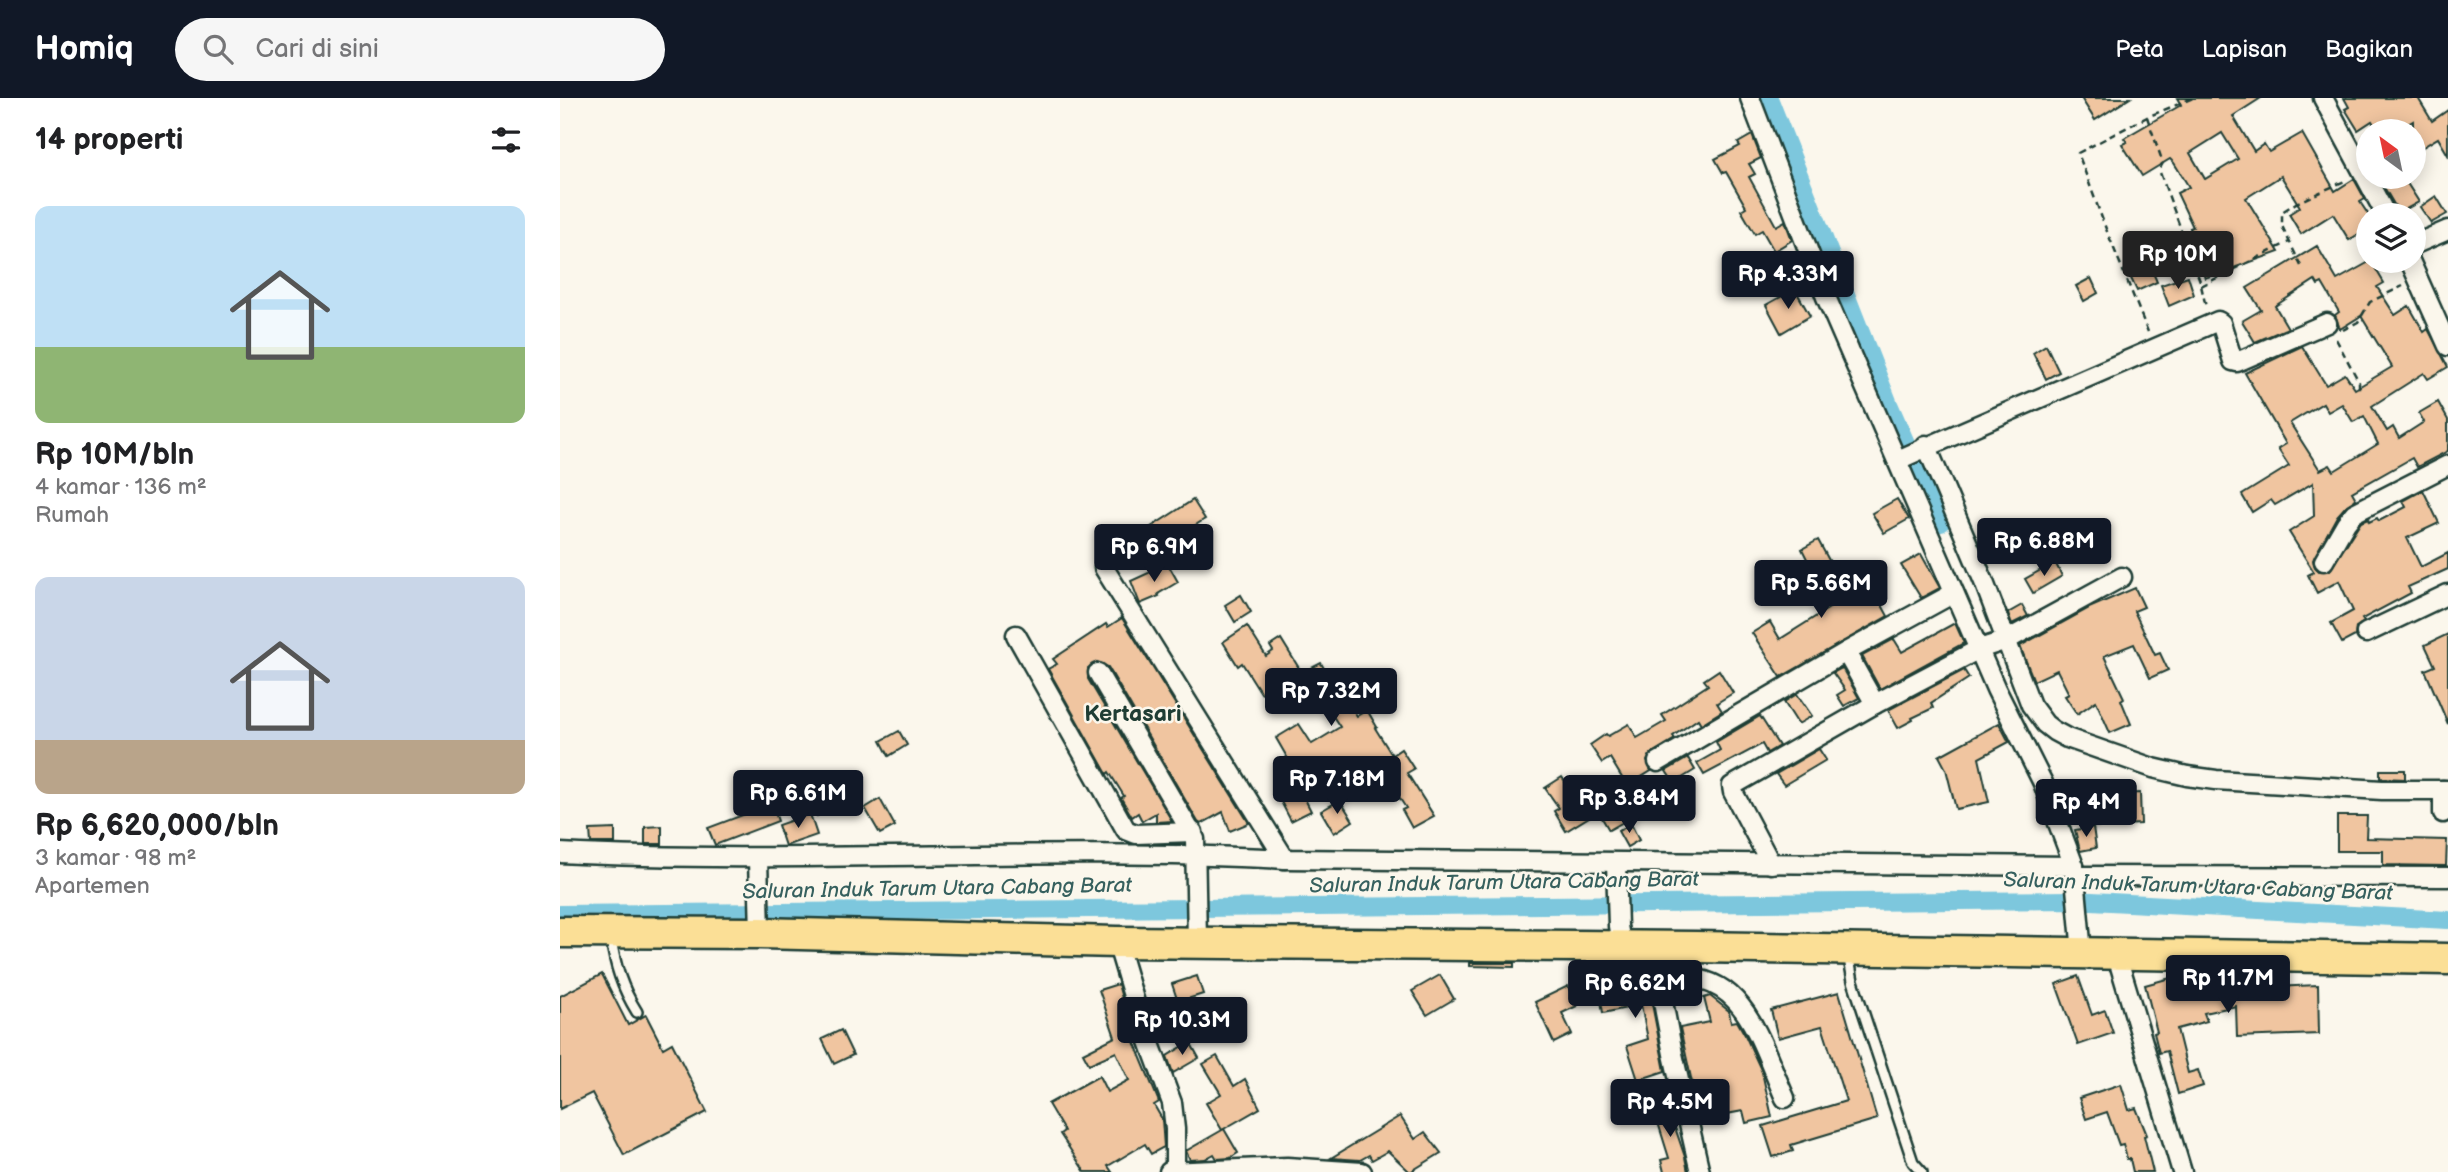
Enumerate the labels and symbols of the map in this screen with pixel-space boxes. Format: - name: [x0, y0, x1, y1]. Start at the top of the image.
- north arrow: [2356, 119, 2426, 189]
- pin: Rp 10M: [2121, 232, 2235, 291]
- pin: Rp 4.33M: [1716, 252, 1860, 311]
- pin: Rp 6.88M: [1972, 518, 2116, 578]
- pin: Rp 6.9M: [1089, 524, 1219, 584]
- pin: Rp 5.66M: [1749, 560, 1893, 620]
- pin: Rp 7.32M: [1259, 668, 1403, 728]
- district label: Kertasari: [1084, 700, 1182, 728]
- pin: Rp 7.18M: [1265, 756, 1409, 816]
- pin: Rp 6.61M: [726, 770, 870, 830]
- pin: Rp 3.84M: [1557, 776, 1701, 835]
- pin: Rp 4M: [2037, 780, 2135, 839]
- water label: Saluran Induk Tarum Utara Cabang Barat: [1309, 867, 1700, 898]
- water label: Saluran Induk Tarum Utara Cabang Barat: [2003, 867, 2394, 906]
- water label: Saluran Induk Tarum Utara Cabang Barat: [742, 873, 1133, 904]
- pin: Rp 11.7M: [2156, 956, 2300, 1015]
- pin: Rp 6.62M: [1563, 960, 1707, 1020]
- pin: Rp 10.3M: [1110, 998, 1254, 1057]
- pin: Rp 4.5M: [1605, 1080, 1735, 1139]

